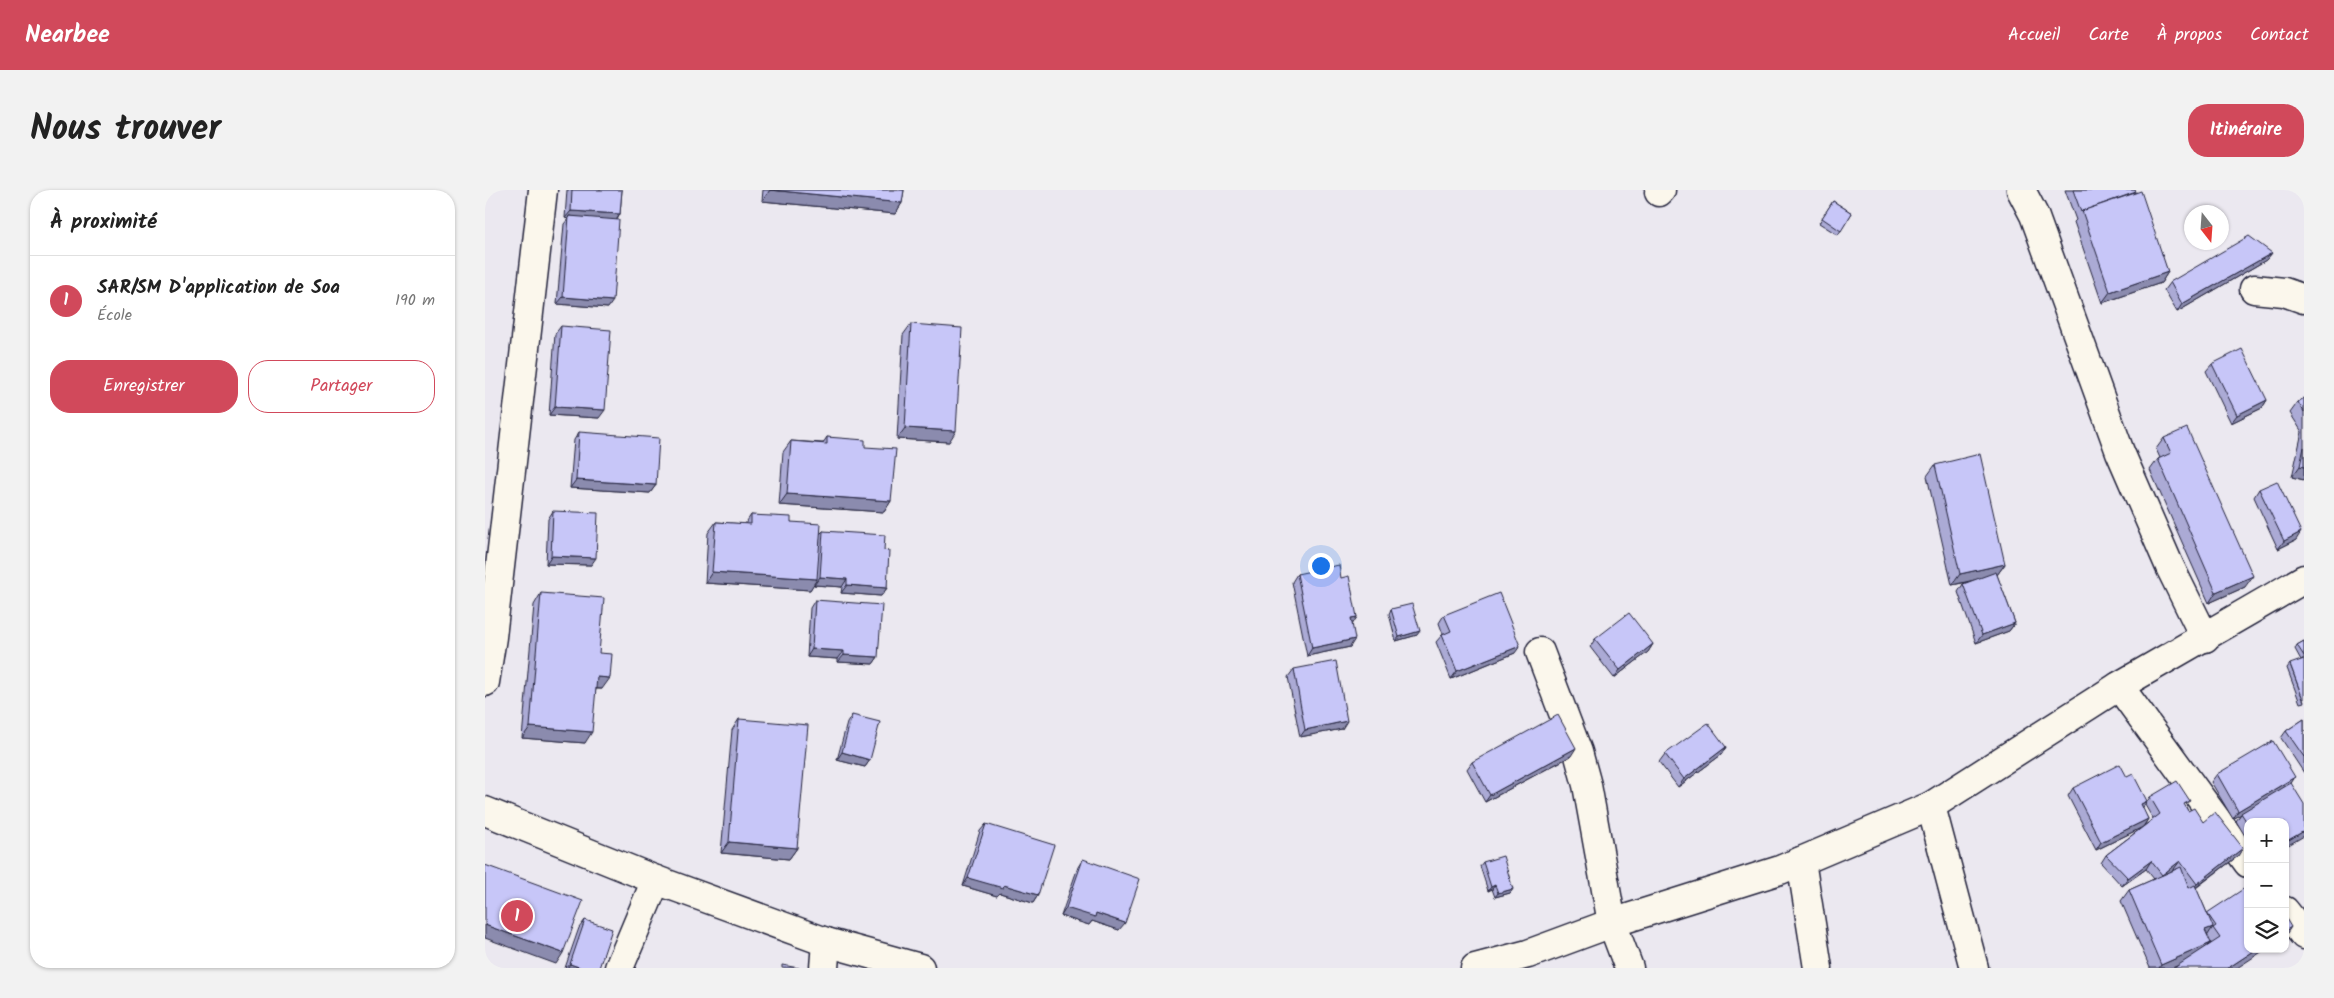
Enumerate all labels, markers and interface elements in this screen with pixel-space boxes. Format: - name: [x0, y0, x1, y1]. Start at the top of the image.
- text: Nearbee: [25, 16, 110, 55]
- text: Accueil: [2008, 21, 2061, 50]
- text: Carte: [2089, 21, 2129, 50]
- text: À propos: [2157, 21, 2222, 50]
- text: Contact: [2250, 21, 2309, 50]
- text: Nous trouver: [30, 102, 221, 158]
- button: Itinéraire: [2188, 104, 2304, 157]
- north arrow: [2184, 205, 2229, 250]
- text: À proximité: [50, 206, 157, 239]
- text: SAR/SM D'application de Soa: [97, 273, 340, 303]
- text: 1: [64, 288, 68, 313]
- text: 190 m: [395, 288, 435, 313]
- text: École: [97, 303, 132, 328]
- button: Enregistrer: [50, 360, 238, 413]
- button: Partager: [248, 360, 435, 413]
- your location: [1308, 553, 1334, 579]
- map controls: [2244, 818, 2289, 953]
- button: +: [2244, 818, 2289, 863]
- button: −: [2244, 863, 2289, 908]
- pin: 1: [501, 897, 533, 935]
- button: layers: [2244, 908, 2289, 953]

